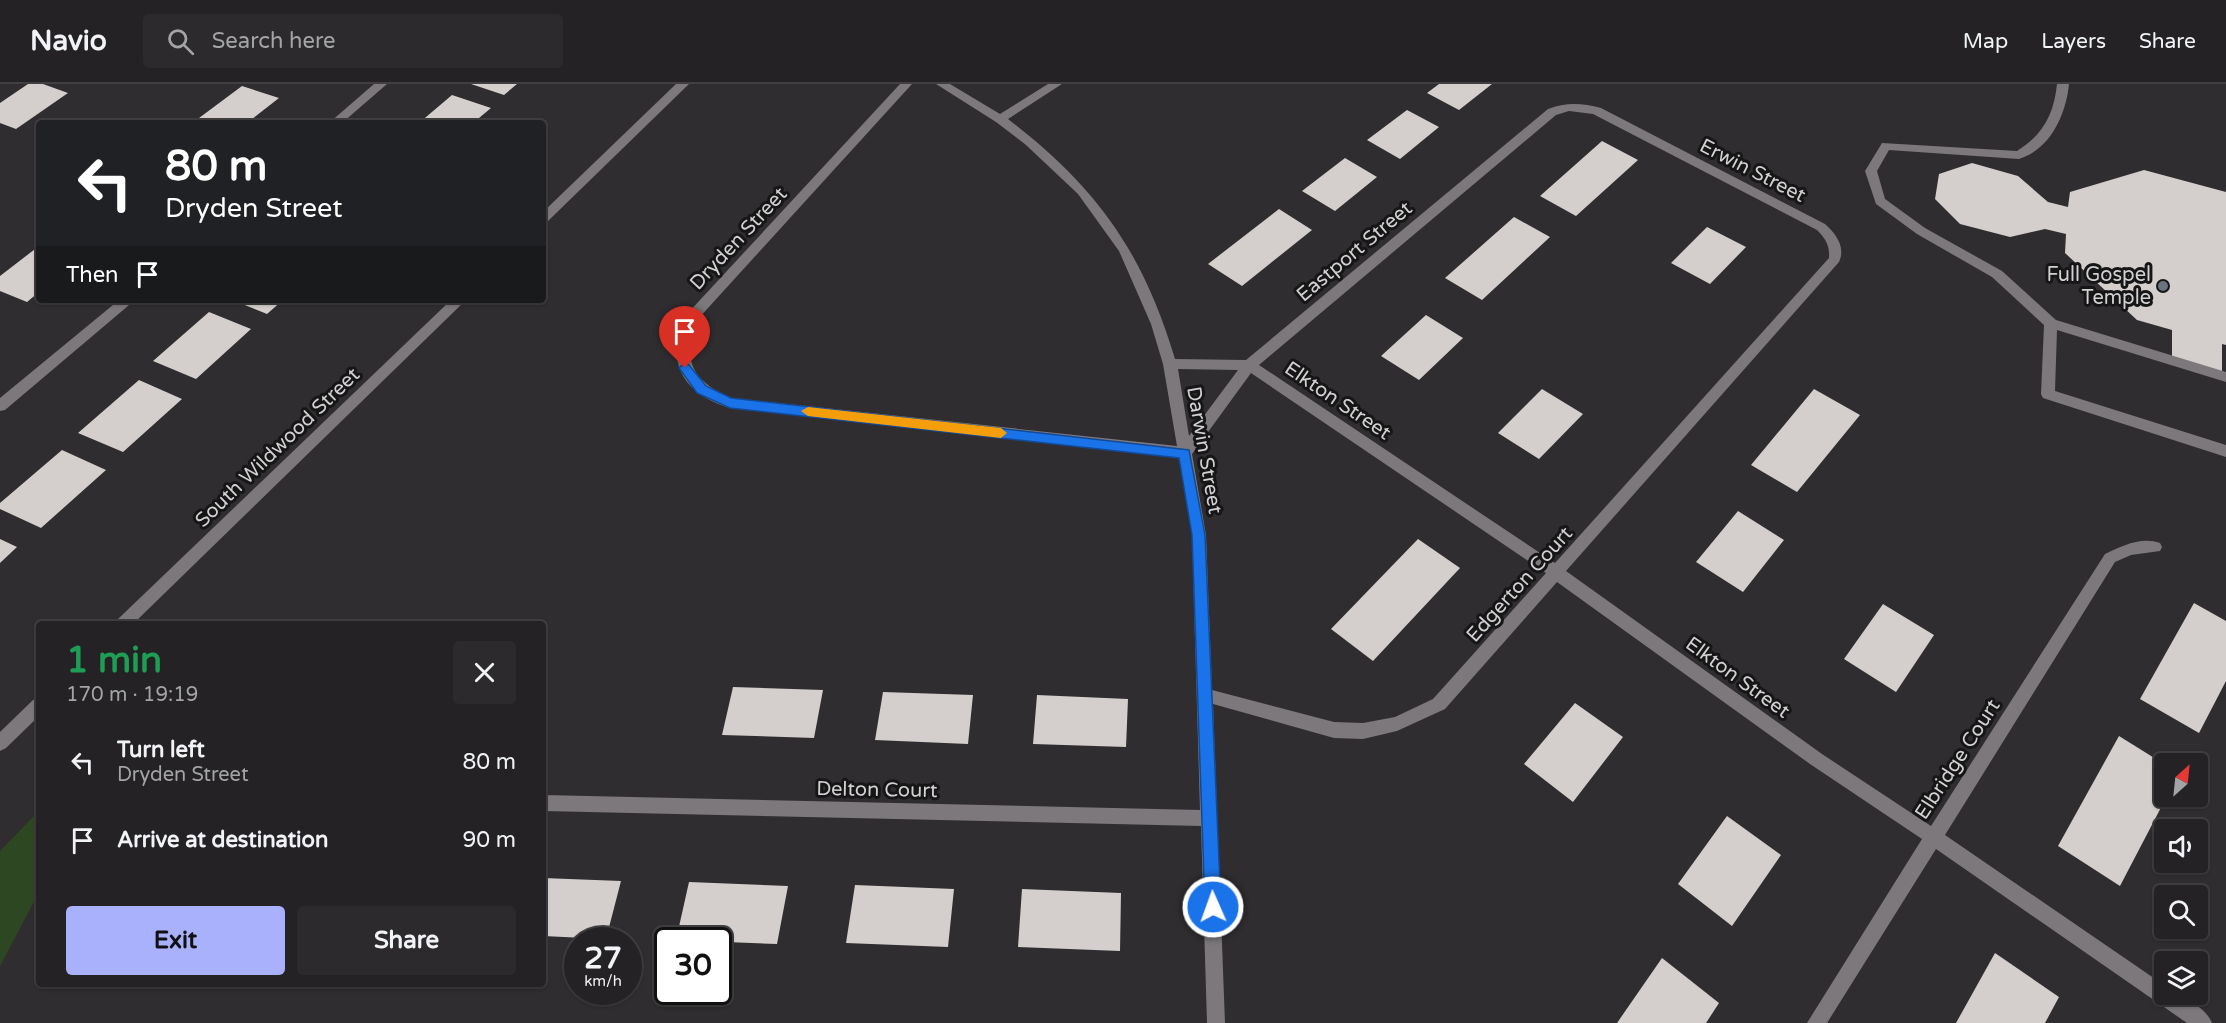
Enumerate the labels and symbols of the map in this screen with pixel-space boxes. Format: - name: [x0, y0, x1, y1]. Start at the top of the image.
- street label: Erwin Street: [1696, 134, 1810, 208]
- street label: Dryden Street: [685, 182, 793, 295]
- street label: Eastport Street: [1292, 196, 1418, 307]
- place label: Full Gospel Temple: [2046, 263, 2151, 310]
- marker: Full Gospel Temple: [2156, 279, 2170, 293]
- pin: [659, 306, 710, 368]
- street label: Elkton Street: [1280, 357, 1395, 445]
- street label: South Wildwood Street: [190, 363, 365, 533]
- street label: Darwin Street: [1181, 385, 1227, 516]
- street label: Edgerton Court: [1462, 522, 1578, 647]
- street label: Elkton Street: [1681, 632, 1794, 724]
- street label: Elbridge Court: [1910, 695, 2006, 824]
- north arrow: [2154, 753, 2208, 807]
- street label: Delton Court: [816, 777, 938, 803]
- position arrow: [1181, 875, 1245, 939]
- speed limit sign: 30: [654, 927, 732, 1005]

